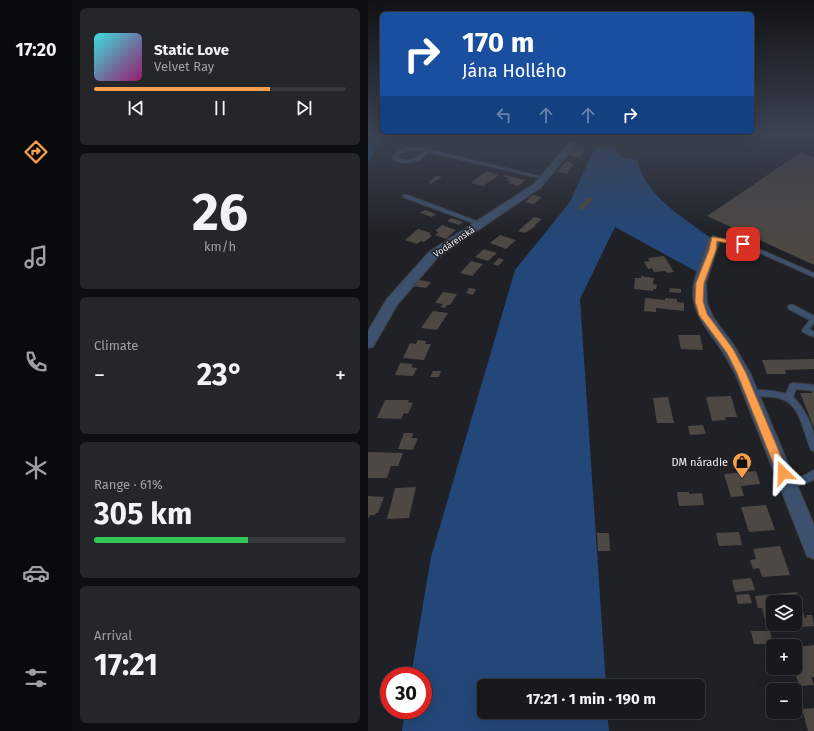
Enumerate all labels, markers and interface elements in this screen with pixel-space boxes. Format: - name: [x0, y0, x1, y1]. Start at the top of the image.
- text: 170 m: [462, 26, 534, 59]
- icon: right: [396, 28, 448, 80]
- text: 17:20: [16, 39, 56, 61]
- text: Static Love: [154, 41, 229, 59]
- text: Velvet Ray: [154, 59, 214, 74]
- text: Jána Hollého: [462, 60, 566, 82]
- icon: previous: [125, 97, 147, 119]
- icon: pause: [209, 97, 231, 119]
- icon: next: [293, 97, 315, 119]
- icon: left: [493, 104, 515, 126]
- icon: ahead: [535, 104, 557, 126]
- icon: ahead: [577, 104, 599, 126]
- icon: right: [619, 104, 641, 126]
- icon: directions: [22, 138, 50, 166]
- text: 26: [192, 181, 248, 244]
- street label: Vodárenská: [432, 225, 476, 259]
- pin: [726, 227, 760, 261]
- icon: arrive: [732, 233, 754, 255]
- text: km/h: [204, 239, 236, 254]
- icon: music: [22, 243, 50, 271]
- text: Climate: [94, 338, 138, 353]
- icon: phone: [22, 348, 50, 376]
- text: 23°: [197, 357, 243, 393]
- text: −: [94, 362, 105, 389]
- text: +: [335, 362, 346, 389]
- shop icon: DM náradie: [731, 451, 753, 479]
- position arrow: [762, 452, 804, 494]
- icon: climate: [22, 454, 50, 482]
- place label: DM náradie: [672, 456, 728, 469]
- text: Range · 61%: [94, 477, 163, 492]
- text: 305 km: [94, 496, 192, 532]
- icon: car: [22, 559, 50, 587]
- map controls: [766, 595, 802, 719]
- button: layers: [766, 595, 802, 631]
- text: Arrival: [94, 628, 132, 643]
- button: +: [766, 639, 802, 675]
- text: 17:21: [94, 647, 158, 683]
- icon: filters: [22, 664, 50, 692]
- speed limit sign: 30: [380, 667, 432, 719]
- button: −: [766, 683, 802, 719]
- text: 17:21 · 1 min · 190 m: [526, 690, 656, 708]

